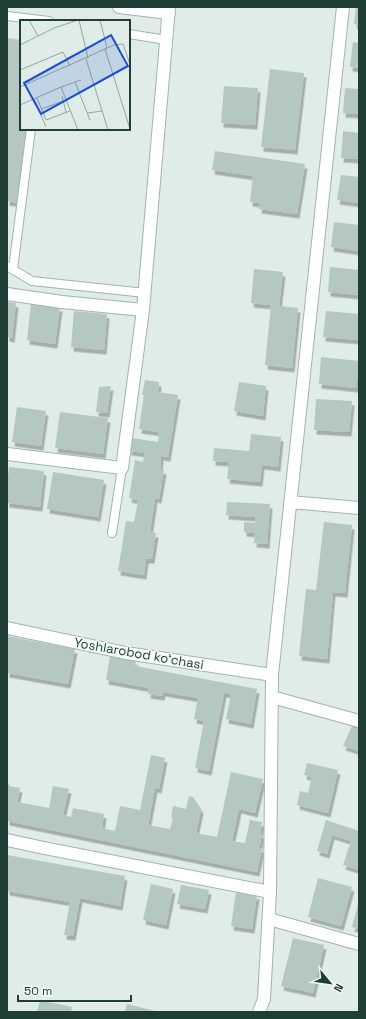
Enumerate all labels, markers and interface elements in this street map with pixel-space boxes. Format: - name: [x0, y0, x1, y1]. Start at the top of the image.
- inset map: [20, 20, 130, 130]
- street label: Yoshlarobod koʻchasi: [73, 634, 205, 673]
- north arrow: [310, 963, 350, 1003]
- scale bar: [18, 977, 131, 1003]
- text: N: [331, 981, 347, 994]
- text: 50 m: [24, 983, 52, 999]

